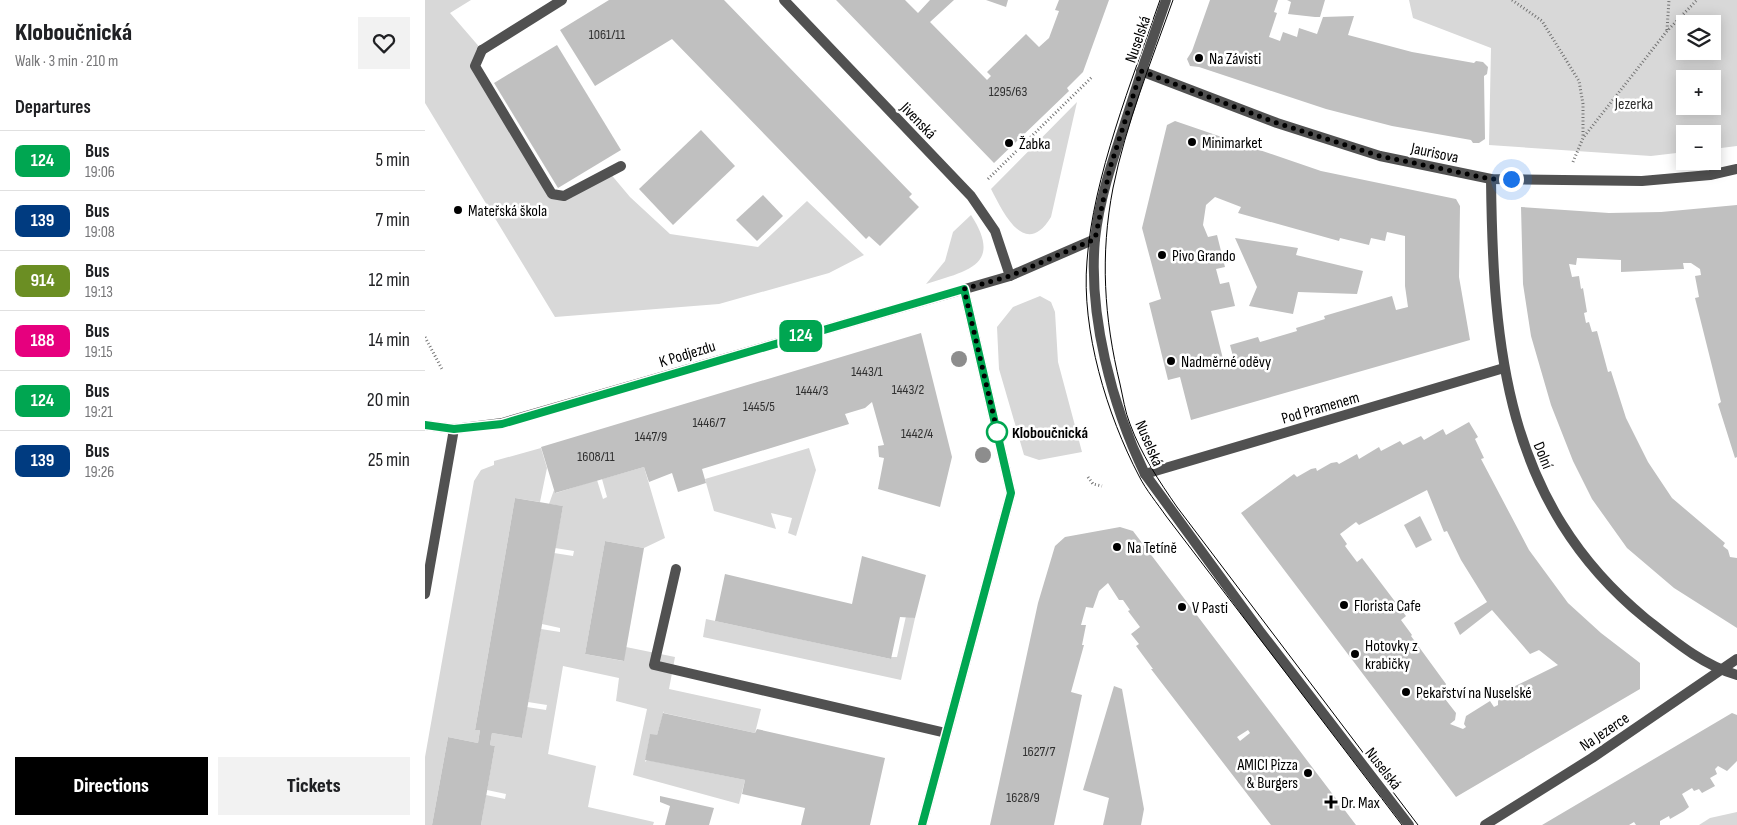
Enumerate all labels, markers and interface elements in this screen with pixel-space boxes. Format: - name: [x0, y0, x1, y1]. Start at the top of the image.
- street label: Nuselská: [1122, 14, 1155, 65]
- map controls: [1676, 15, 1721, 170]
- button: layers: [1676, 15, 1721, 60]
- button: heart: [358, 17, 410, 69]
- text: Kloboučnická: [15, 18, 132, 47]
- house number: 1061/11: [589, 26, 625, 43]
- place label: Na Závisti: [1209, 50, 1261, 69]
- text: Walk · 3 min · 210 m: [15, 52, 118, 71]
- marker: Na Závisti: [1193, 52, 1205, 64]
- button: +: [1676, 70, 1721, 115]
- house number: 1295/63: [989, 83, 1027, 100]
- park label: Jezerka: [1614, 95, 1653, 114]
- text: Departures: [15, 96, 91, 119]
- street label: Jivenská: [895, 98, 940, 143]
- button: −: [1676, 125, 1721, 170]
- place label: Minimarket: [1202, 134, 1263, 153]
- place label: Žabka: [1019, 135, 1051, 154]
- marker: Minimarket: [1186, 136, 1198, 148]
- marker: Žabka: [1003, 137, 1015, 149]
- street label: Jaurisova: [1408, 139, 1460, 168]
- text: Bus: [85, 140, 110, 163]
- text: 5 min: [375, 149, 410, 172]
- text: 124: [31, 150, 54, 171]
- text: 19:06: [85, 163, 115, 182]
- your location: [1499, 167, 1524, 192]
- text: Bus: [85, 200, 110, 223]
- place label: Mateřská škola: [468, 202, 547, 221]
- marker: Mateřská škola: [452, 204, 464, 216]
- text: 7 min: [376, 209, 410, 232]
- text: 139: [31, 210, 54, 231]
- text: 19:08: [85, 223, 115, 242]
- place label: Pivo Grando: [1172, 247, 1236, 266]
- marker: Pivo Grando: [1156, 249, 1168, 261]
- text: Bus: [85, 260, 110, 283]
- text: 12 min: [368, 269, 410, 292]
- text: 914: [30, 270, 55, 291]
- text: 19:13: [85, 283, 113, 302]
- text: Bus: [85, 320, 110, 343]
- line badge: 124: [772, 320, 830, 352]
- text: 124: [789, 325, 813, 346]
- text: 14 min: [369, 329, 410, 352]
- text: 188: [30, 330, 55, 351]
- street label: K Podjezdu: [657, 337, 718, 372]
- text: 19:15: [85, 343, 113, 362]
- place label: Nadměrné oděvy: [1181, 353, 1271, 372]
- marker: Nadměrné oděvy: [1165, 355, 1177, 367]
- house number: 1443/1: [851, 363, 883, 380]
- text: Bus: [85, 380, 110, 403]
- house number: 1443/2: [892, 381, 924, 398]
- house number: 1444/3: [796, 382, 828, 399]
- street label: Pod Pramenem: [1279, 388, 1362, 429]
- text: 20 min: [367, 389, 410, 412]
- text: 124: [31, 390, 54, 411]
- house number: 1445/5: [743, 398, 775, 415]
- text: 19:21: [85, 403, 113, 422]
- house number: 1446/7: [692, 414, 726, 431]
- street label: Nuselská: [1130, 418, 1167, 469]
- marker: Kloboučnická: [986, 421, 1008, 443]
- place label: Kloboučnická: [1012, 424, 1088, 443]
- house number: 1442/4: [901, 425, 933, 442]
- house number: 1447/9: [635, 428, 667, 445]
- street label: Dolní: [1529, 439, 1557, 472]
- text: Bus: [85, 440, 110, 463]
- house number: 1608/11: [577, 448, 615, 465]
- text: 25 min: [368, 449, 410, 472]
- text: 139: [31, 450, 54, 471]
- text: 19:26: [85, 463, 114, 482]
- place label: Na Tetíně: [1127, 539, 1177, 558]
- marker: Na Tetíně: [1111, 541, 1123, 553]
- place label: Florista Cafe: [1354, 597, 1421, 616]
- place label: V Pasti: [1192, 599, 1228, 618]
- marker: Florista Cafe: [1338, 599, 1350, 611]
- marker: V Pasti: [1176, 601, 1188, 613]
- place label: Hotovky z krabičky: [1365, 637, 1418, 674]
- marker: Hotovky z krabičky: [1349, 648, 1361, 660]
- place label: Pekařství na Nuselské: [1416, 684, 1532, 703]
- marker: Pekařství na Nuselské: [1400, 686, 1412, 698]
- street label: Na Jezerce: [1576, 709, 1633, 756]
- house number: 1627/7: [1023, 743, 1056, 760]
- street label: Nuselská: [1361, 744, 1405, 794]
- place label: AMICI Pizza & Burgers: [1237, 756, 1298, 793]
- button: Directions: [15, 757, 208, 815]
- button: Tickets: [218, 757, 410, 815]
- marker: AMICI Pizza & Burgers: [1302, 767, 1314, 779]
- house number: 1628/9: [1006, 789, 1040, 806]
- place label: Dr. Max: [1341, 794, 1380, 813]
- marker: Dr. Max: [1325, 796, 1337, 808]

